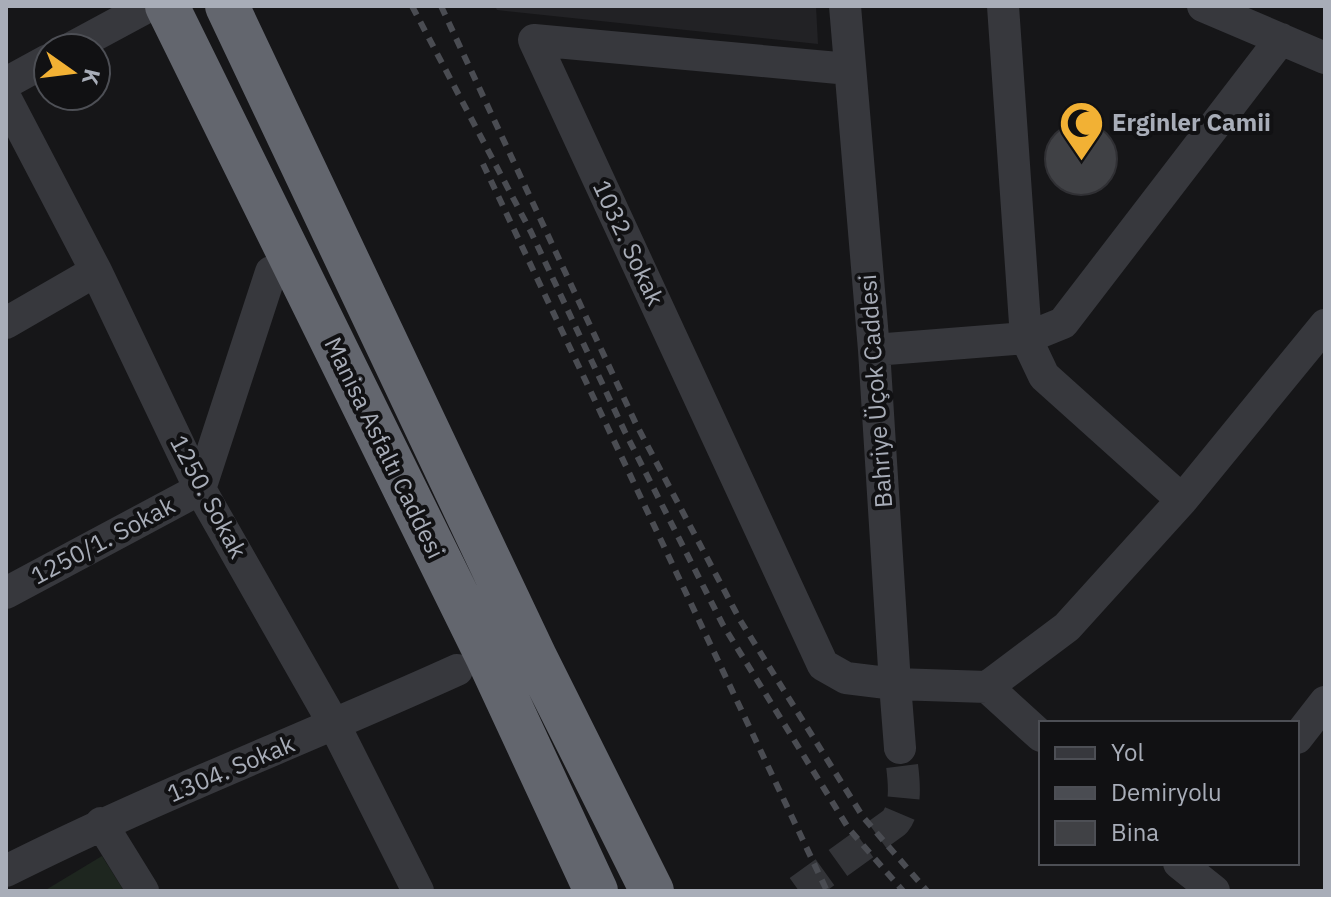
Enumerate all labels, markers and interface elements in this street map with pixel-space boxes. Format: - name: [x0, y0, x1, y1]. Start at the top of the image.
- north arrow: [32, 32, 112, 112]
- text: K: [76, 66, 108, 89]
- mosque icon: Erginler Camii: [1057, 99, 1105, 162]
- place label: Erginler Camii: [1112, 106, 1271, 138]
- street label: 1032. Sokak: [586, 175, 672, 311]
- street label: Bahriye Üçok Caddesi: [851, 273, 899, 509]
- street label: Manisa Asfaltı Caddesi: [317, 332, 452, 564]
- street label: 1250. Sokak: [163, 429, 255, 564]
- street label: 1250/1. Sokak: [25, 489, 180, 592]
- legend: [1039, 721, 1299, 865]
- street label: 1304. Sokak: [162, 727, 299, 809]
- text: Yol: [1111, 736, 1144, 768]
- text: Demiryolu: [1111, 776, 1222, 808]
- text: Bina: [1111, 816, 1159, 848]

